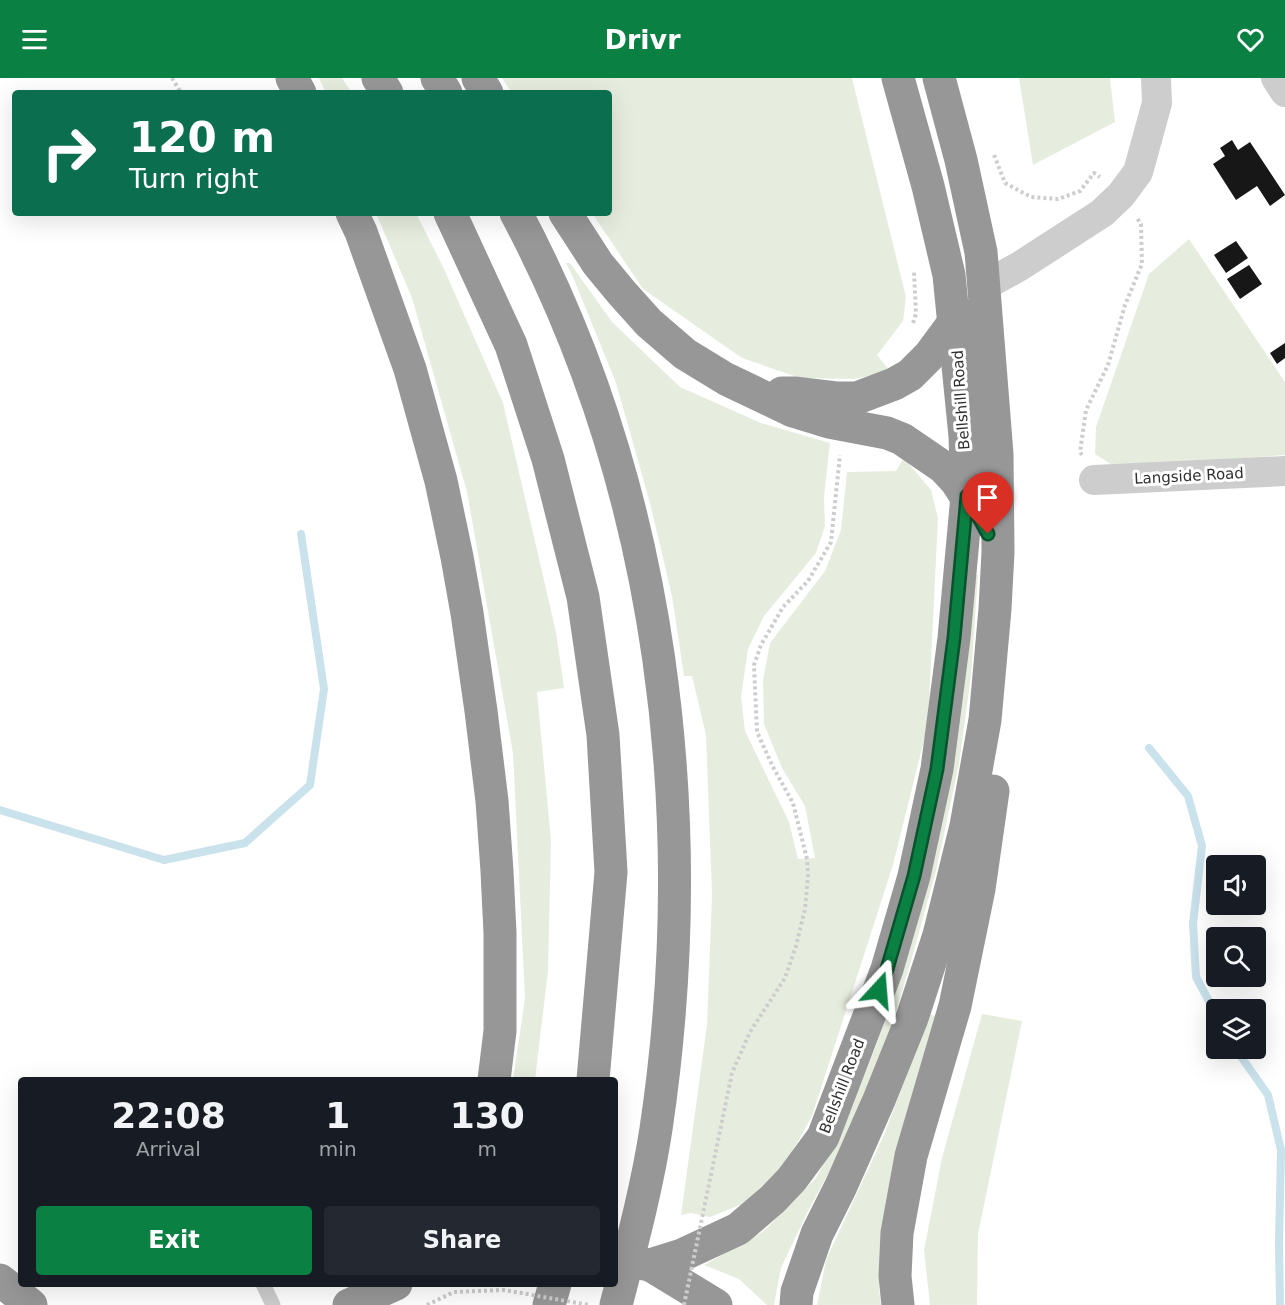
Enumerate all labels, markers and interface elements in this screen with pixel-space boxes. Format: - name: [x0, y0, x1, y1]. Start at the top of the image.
- icon: menu: [18, 23, 51, 56]
- icon: heart: [1234, 23, 1267, 56]
- text: Drivr: [605, 24, 680, 55]
- text: 120 m: [129, 113, 275, 162]
- icon: right: [30, 114, 108, 192]
- text: Turn right: [129, 163, 258, 194]
- street label: Bellshill Road: [949, 349, 973, 451]
- street label: Langside Road: [1134, 464, 1244, 488]
- pin: [962, 472, 1013, 534]
- icon: arrive: [971, 481, 1004, 514]
- map controls: [1206, 855, 1266, 1059]
- button: sound: [1206, 855, 1266, 915]
- button: search: [1206, 927, 1266, 987]
- position arrow: [847, 958, 911, 1022]
- button: layers: [1206, 999, 1266, 1059]
- street label: Bellshill Road: [816, 1036, 868, 1136]
- text: 22:08: [111, 1095, 226, 1136]
- text: 1: [325, 1095, 350, 1136]
- text: 130: [450, 1095, 525, 1136]
- text: Arrival: [136, 1137, 201, 1161]
- text: min: [319, 1137, 357, 1161]
- text: m: [478, 1137, 497, 1161]
- button: Exit: [36, 1206, 312, 1275]
- button: Share: [324, 1206, 600, 1275]

